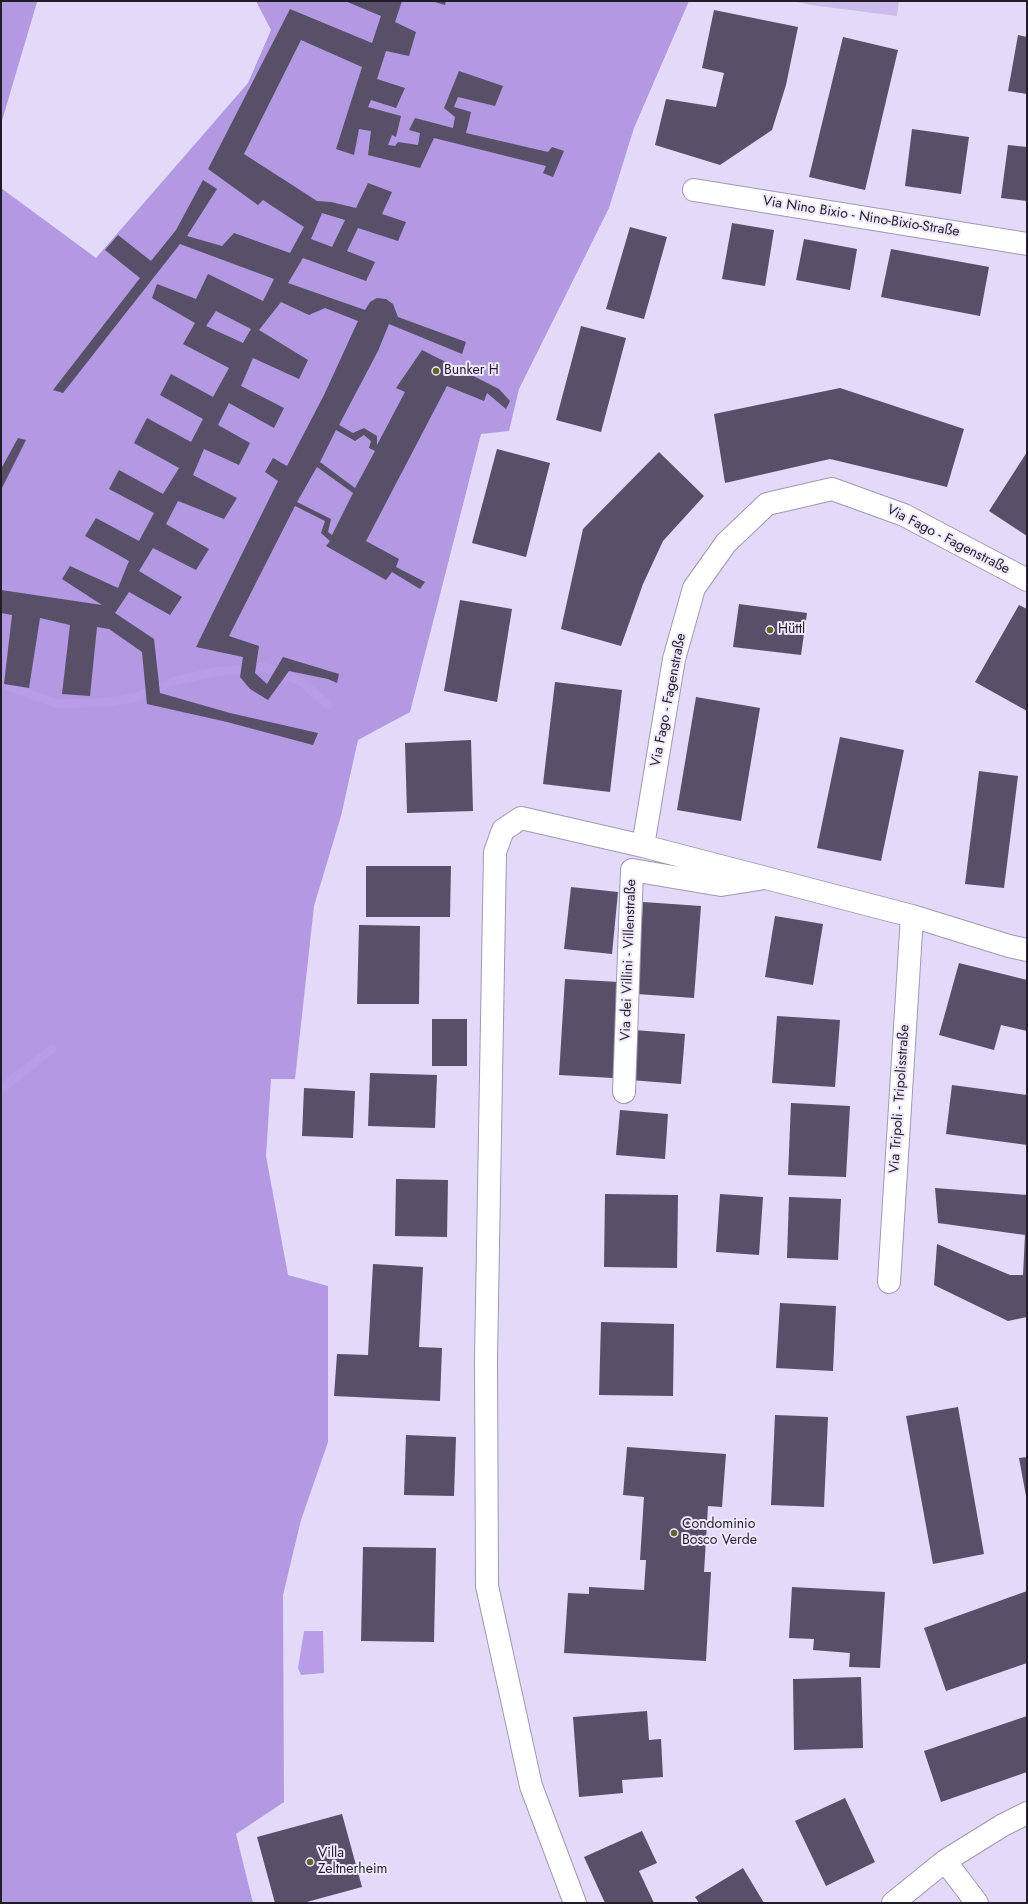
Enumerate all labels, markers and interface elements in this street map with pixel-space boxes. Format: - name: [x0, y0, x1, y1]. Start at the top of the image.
- street label: Via Nino Bixio - Nino-Bixio-Straße: [761, 193, 961, 241]
- place label: Bunker H: [444, 363, 499, 379]
- marker: Bunker H: [431, 366, 441, 376]
- street label: Via Fago - Fagenstraße: [884, 502, 1012, 578]
- place label: Hüttl: [778, 622, 805, 638]
- marker: Hüttl: [765, 625, 775, 635]
- street label: Via Fago - Fagenstraße: [648, 632, 690, 768]
- street label: Via dei Villini - Villenstraße: [618, 879, 640, 1041]
- street label: Via Tripoli - Tripolisstraße: [886, 1024, 914, 1174]
- place label: Condominio Bosco Verde: [682, 1517, 757, 1550]
- marker: Condominio Bosco Verde: [669, 1528, 679, 1538]
- place label: Villa Zeltnerheim: [318, 1846, 387, 1878]
- marker: Villa Zeltnerheim: [305, 1857, 315, 1867]

